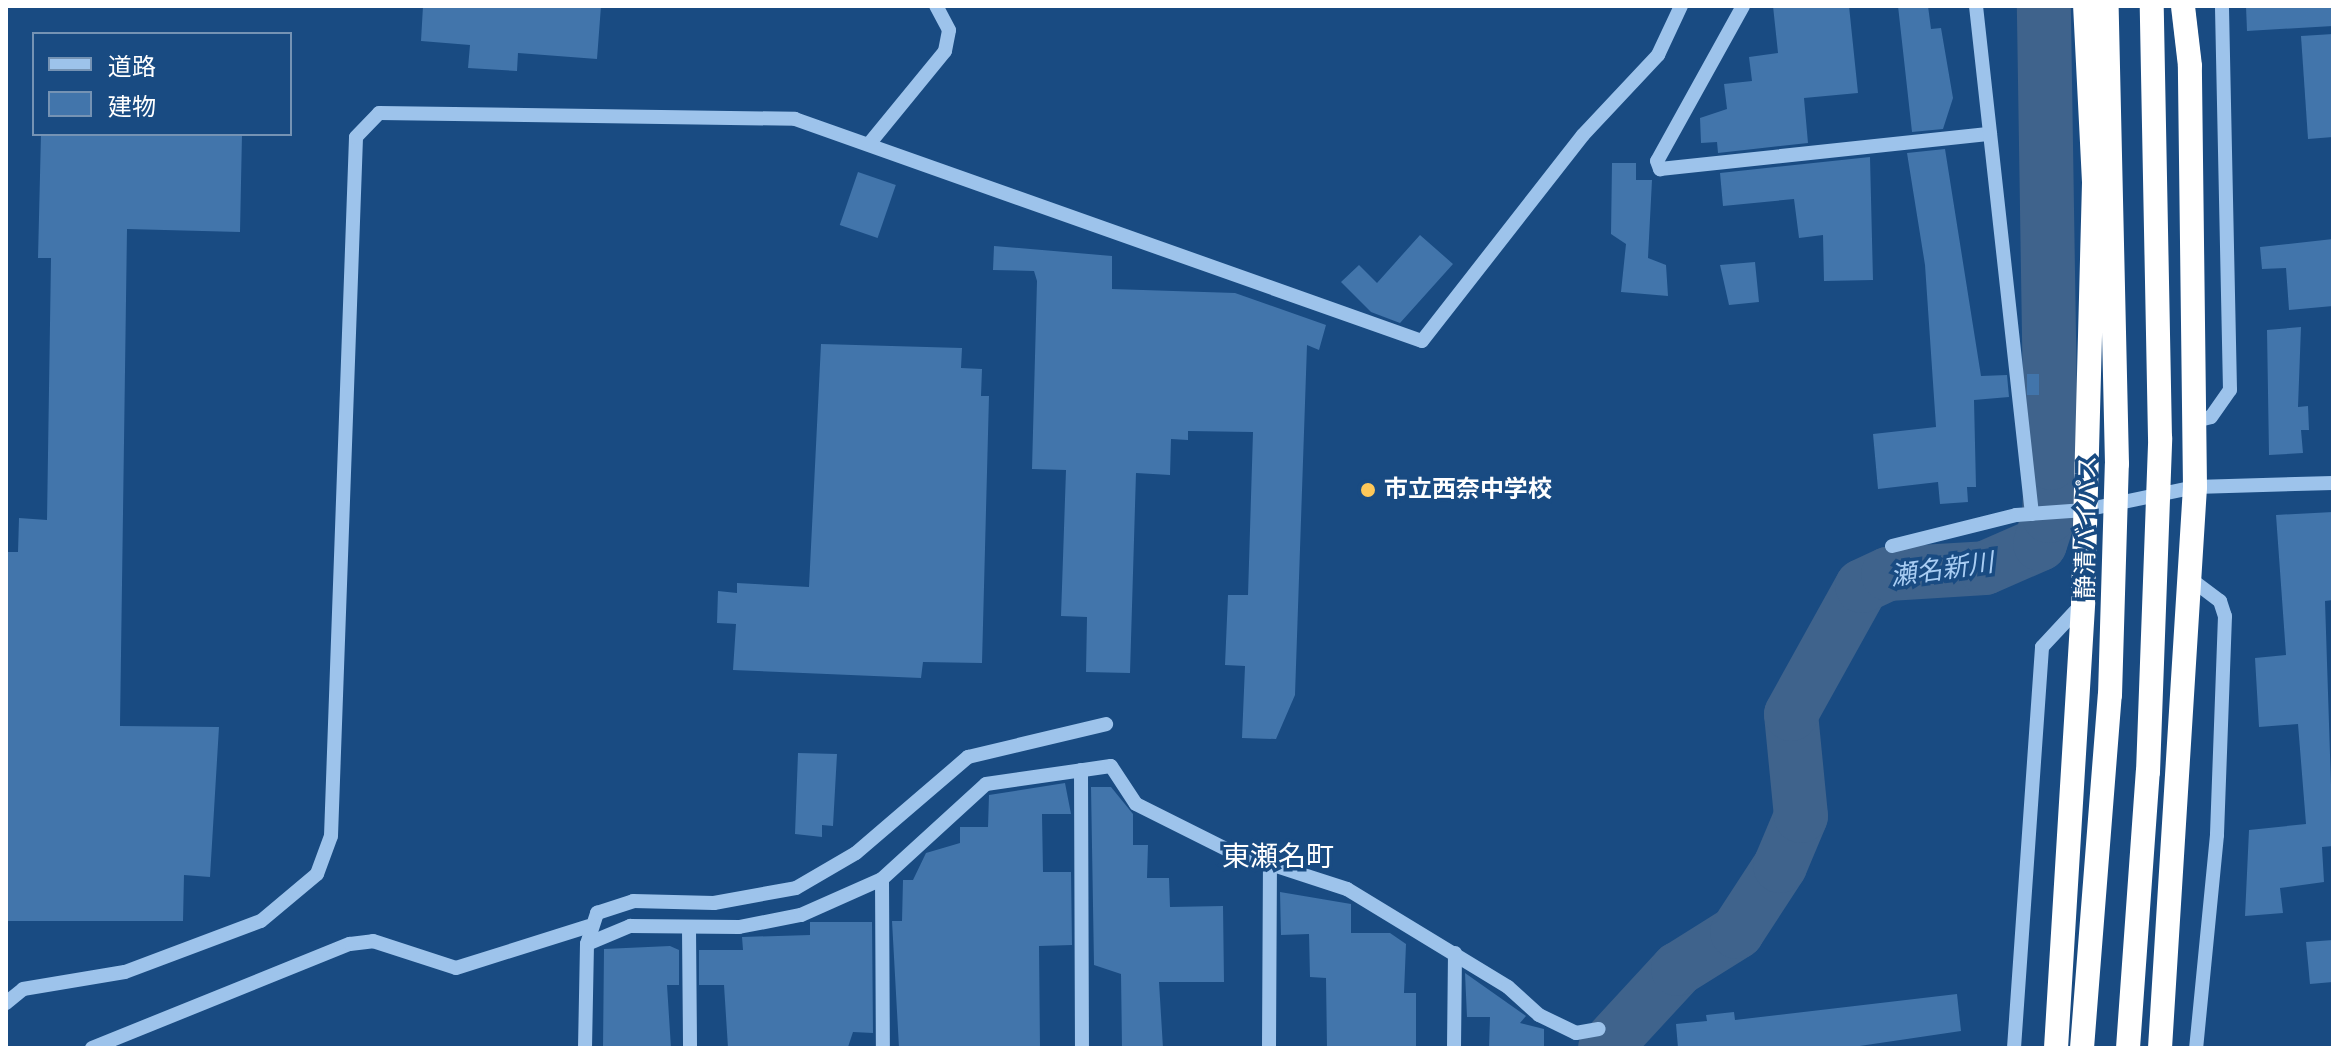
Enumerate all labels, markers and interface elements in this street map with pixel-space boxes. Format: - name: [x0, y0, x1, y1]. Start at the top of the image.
- legend: [32, 32, 292, 136]
- text: 道路: [108, 53, 156, 82]
- text: 建物: [108, 93, 156, 122]
- street label: 静清バイパス: [2071, 455, 2103, 599]
- place label: 市立西奈中学校: [1384, 476, 1552, 504]
- marker: 市立西奈中学校: [1359, 481, 1377, 499]
- water label: 瀬名新川: [1888, 547, 1996, 593]
- district label: 東瀬名町: [1222, 840, 1334, 874]

